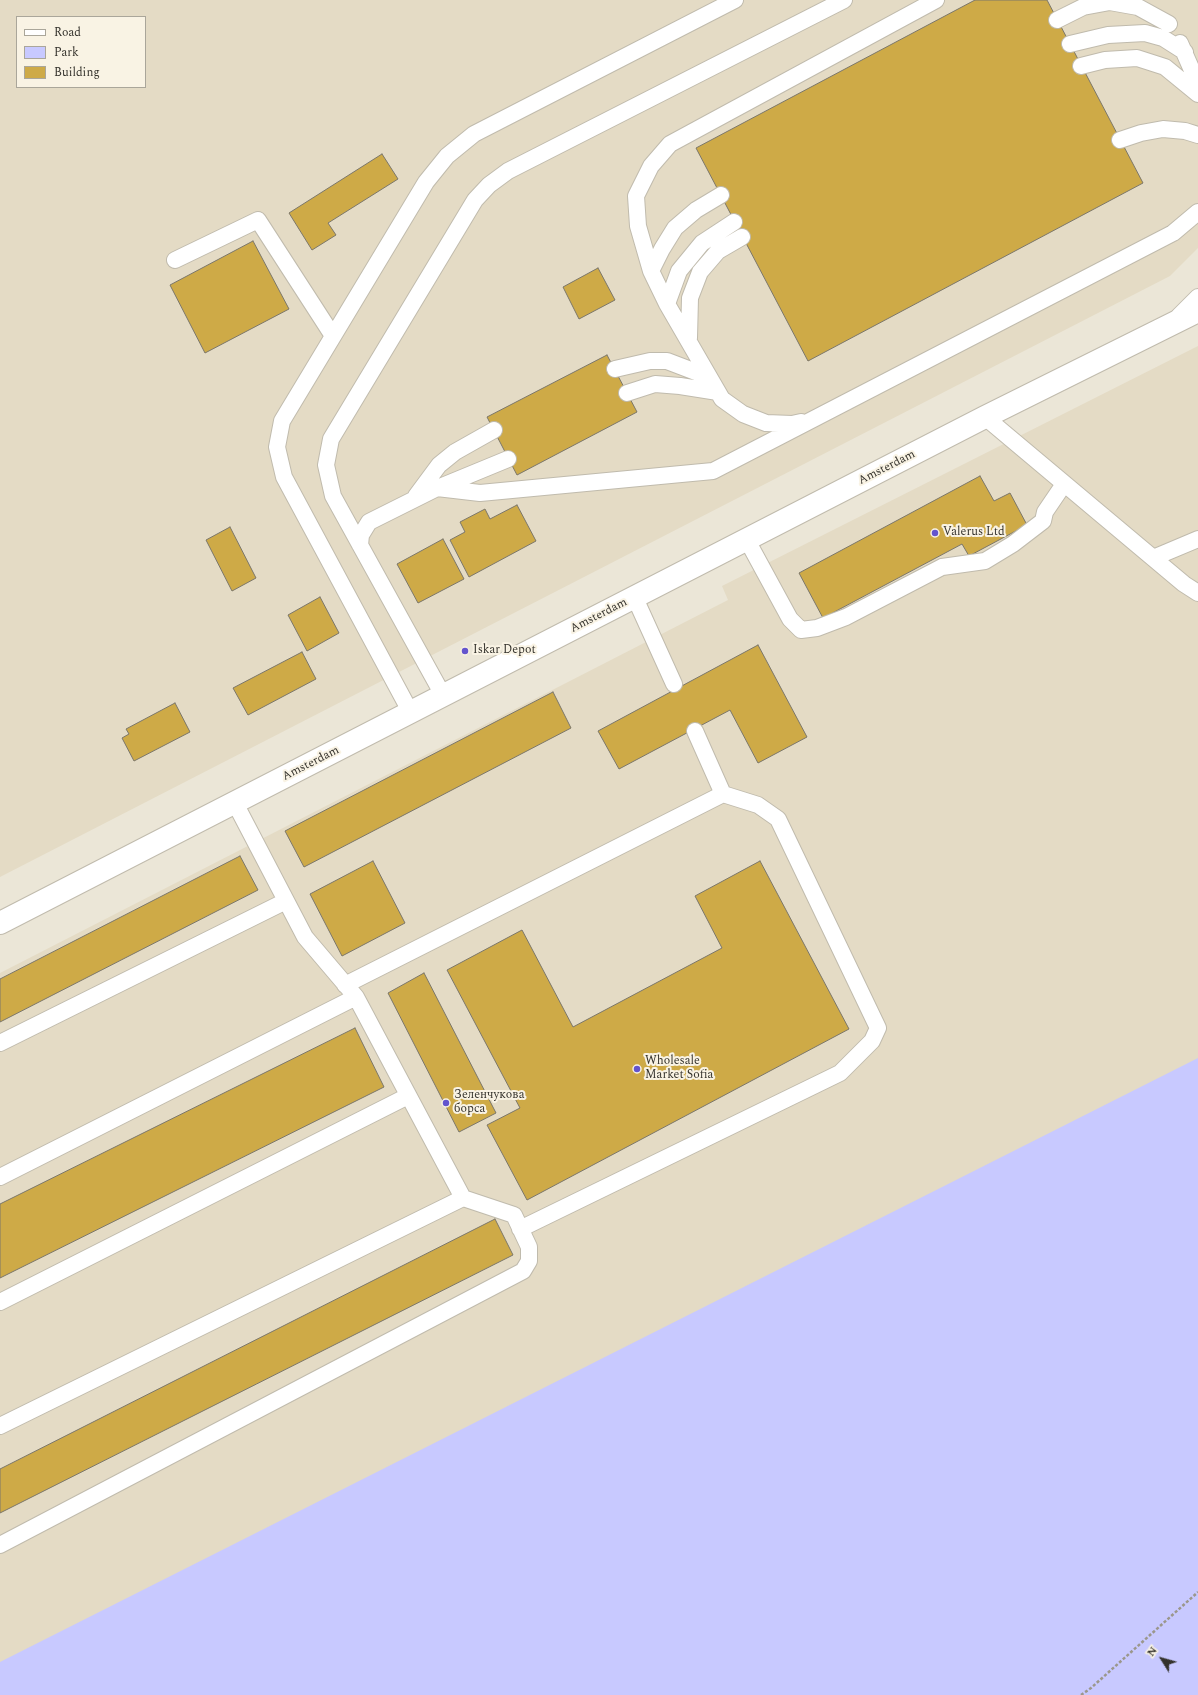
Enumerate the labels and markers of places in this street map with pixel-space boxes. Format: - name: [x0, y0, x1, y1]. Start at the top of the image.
- place label: Valerus Ltd: [943, 526, 1005, 540]
- marker: Valerus Ltd: [930, 528, 940, 538]
- place label: Iskar Depot: [473, 644, 536, 658]
- marker: Iskar Depot: [460, 646, 470, 656]
- place label: Wholesale Market Sofia: [645, 1055, 713, 1083]
- marker: Wholesale Market Sofia: [632, 1064, 642, 1074]
- place label: Зеленчукова борса: [454, 1089, 525, 1117]
- marker: Зеленчукова борса: [441, 1098, 451, 1108]

